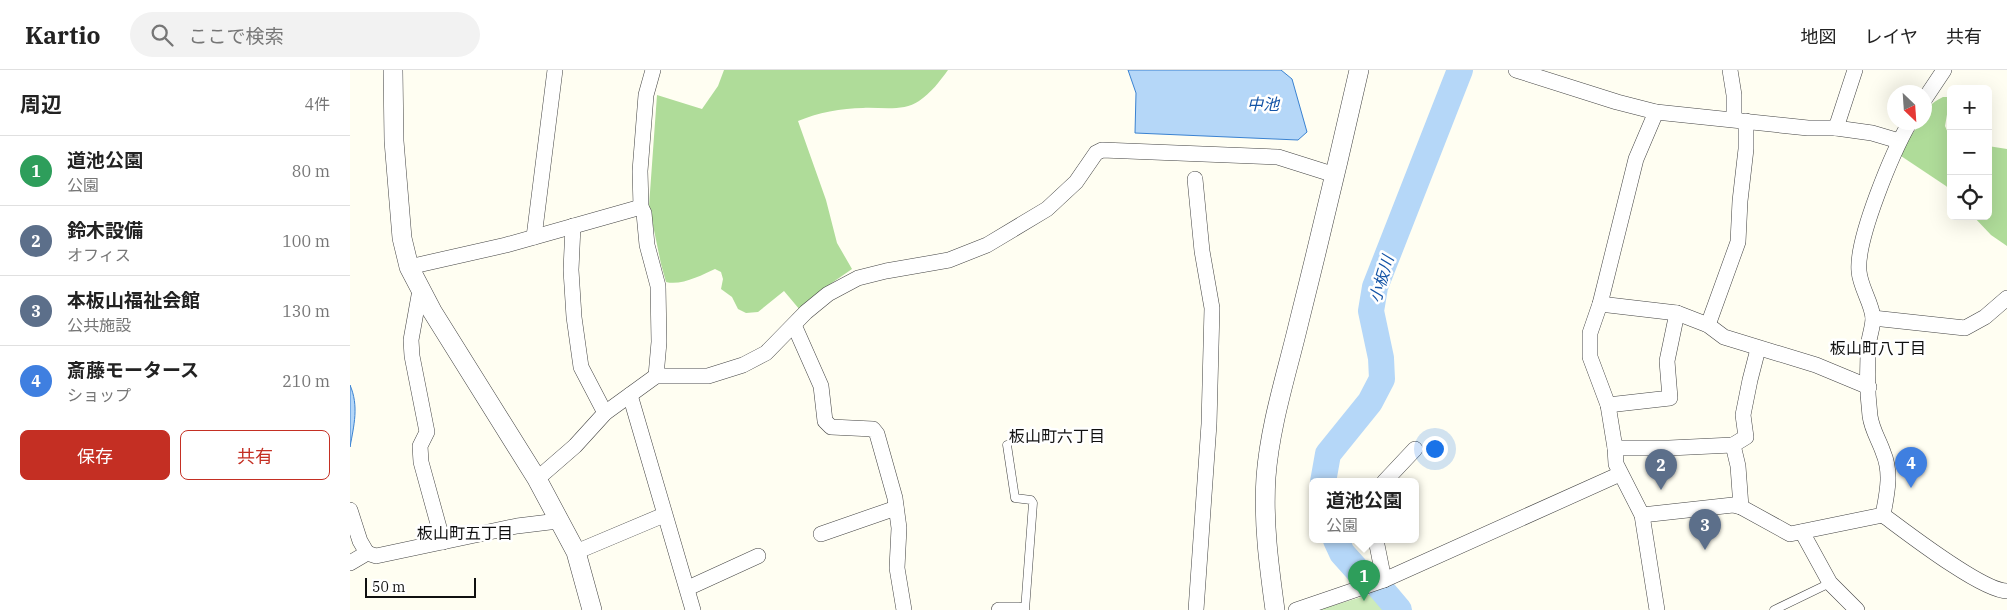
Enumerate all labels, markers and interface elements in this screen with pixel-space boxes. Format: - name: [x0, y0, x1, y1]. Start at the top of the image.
- search box: [130, 12, 480, 57]
- text: Kartio: [25, 19, 100, 51]
- icon: search: [148, 21, 176, 49]
- text: ここで検索: [188, 24, 283, 48]
- text: 地図: [1801, 25, 1837, 48]
- text: レイヤ: [1865, 25, 1918, 48]
- text: 共有: [1946, 25, 1982, 48]
- north arrow: [1887, 85, 1932, 130]
- map controls: [1947, 85, 1992, 220]
- button: +: [1947, 85, 1992, 130]
- text: 周辺: [20, 90, 62, 118]
- text: 4件: [304, 94, 330, 114]
- water label: 中池: [1247, 94, 1281, 114]
- button: −: [1947, 130, 1992, 175]
- text: 道池公園: [67, 148, 143, 172]
- text: 1: [31, 161, 41, 181]
- text: 80 m: [292, 161, 330, 181]
- text: 公園: [67, 175, 99, 195]
- button: locate: [1947, 175, 1992, 220]
- text: 鈴木設備: [67, 218, 143, 242]
- text: 2: [31, 231, 41, 251]
- text: 100 m: [282, 231, 330, 251]
- text: オフィス: [67, 245, 131, 265]
- water label: 小板川: [1364, 251, 1398, 305]
- text: 本板山福祉会館: [67, 288, 200, 312]
- text: 3: [31, 301, 41, 321]
- text: 130 m: [282, 301, 330, 321]
- text: 公共施設: [67, 315, 131, 335]
- district label: 板山町八丁目: [1830, 338, 1926, 358]
- text: 斎藤モータース: [67, 358, 199, 382]
- text: 4: [31, 371, 41, 391]
- text: 210 m: [282, 371, 330, 391]
- text: ショップ: [67, 385, 131, 405]
- district label: 板山町六丁目: [1009, 426, 1105, 446]
- button: 保存: [20, 430, 170, 480]
- button: 共有: [180, 430, 330, 480]
- your location: [1422, 436, 1448, 462]
- pin: 4: [1895, 447, 1927, 488]
- pin: 2: [1645, 449, 1677, 490]
- popup: [1309, 478, 1419, 543]
- text: 道池公園: [1326, 488, 1402, 512]
- pin: 3: [1689, 509, 1721, 550]
- text: 公園: [1326, 515, 1358, 535]
- district label: 板山町五丁目: [417, 523, 513, 543]
- pin: 1: [1348, 560, 1380, 601]
- scale bar: [365, 575, 476, 598]
- text: 50 m: [372, 578, 405, 596]

